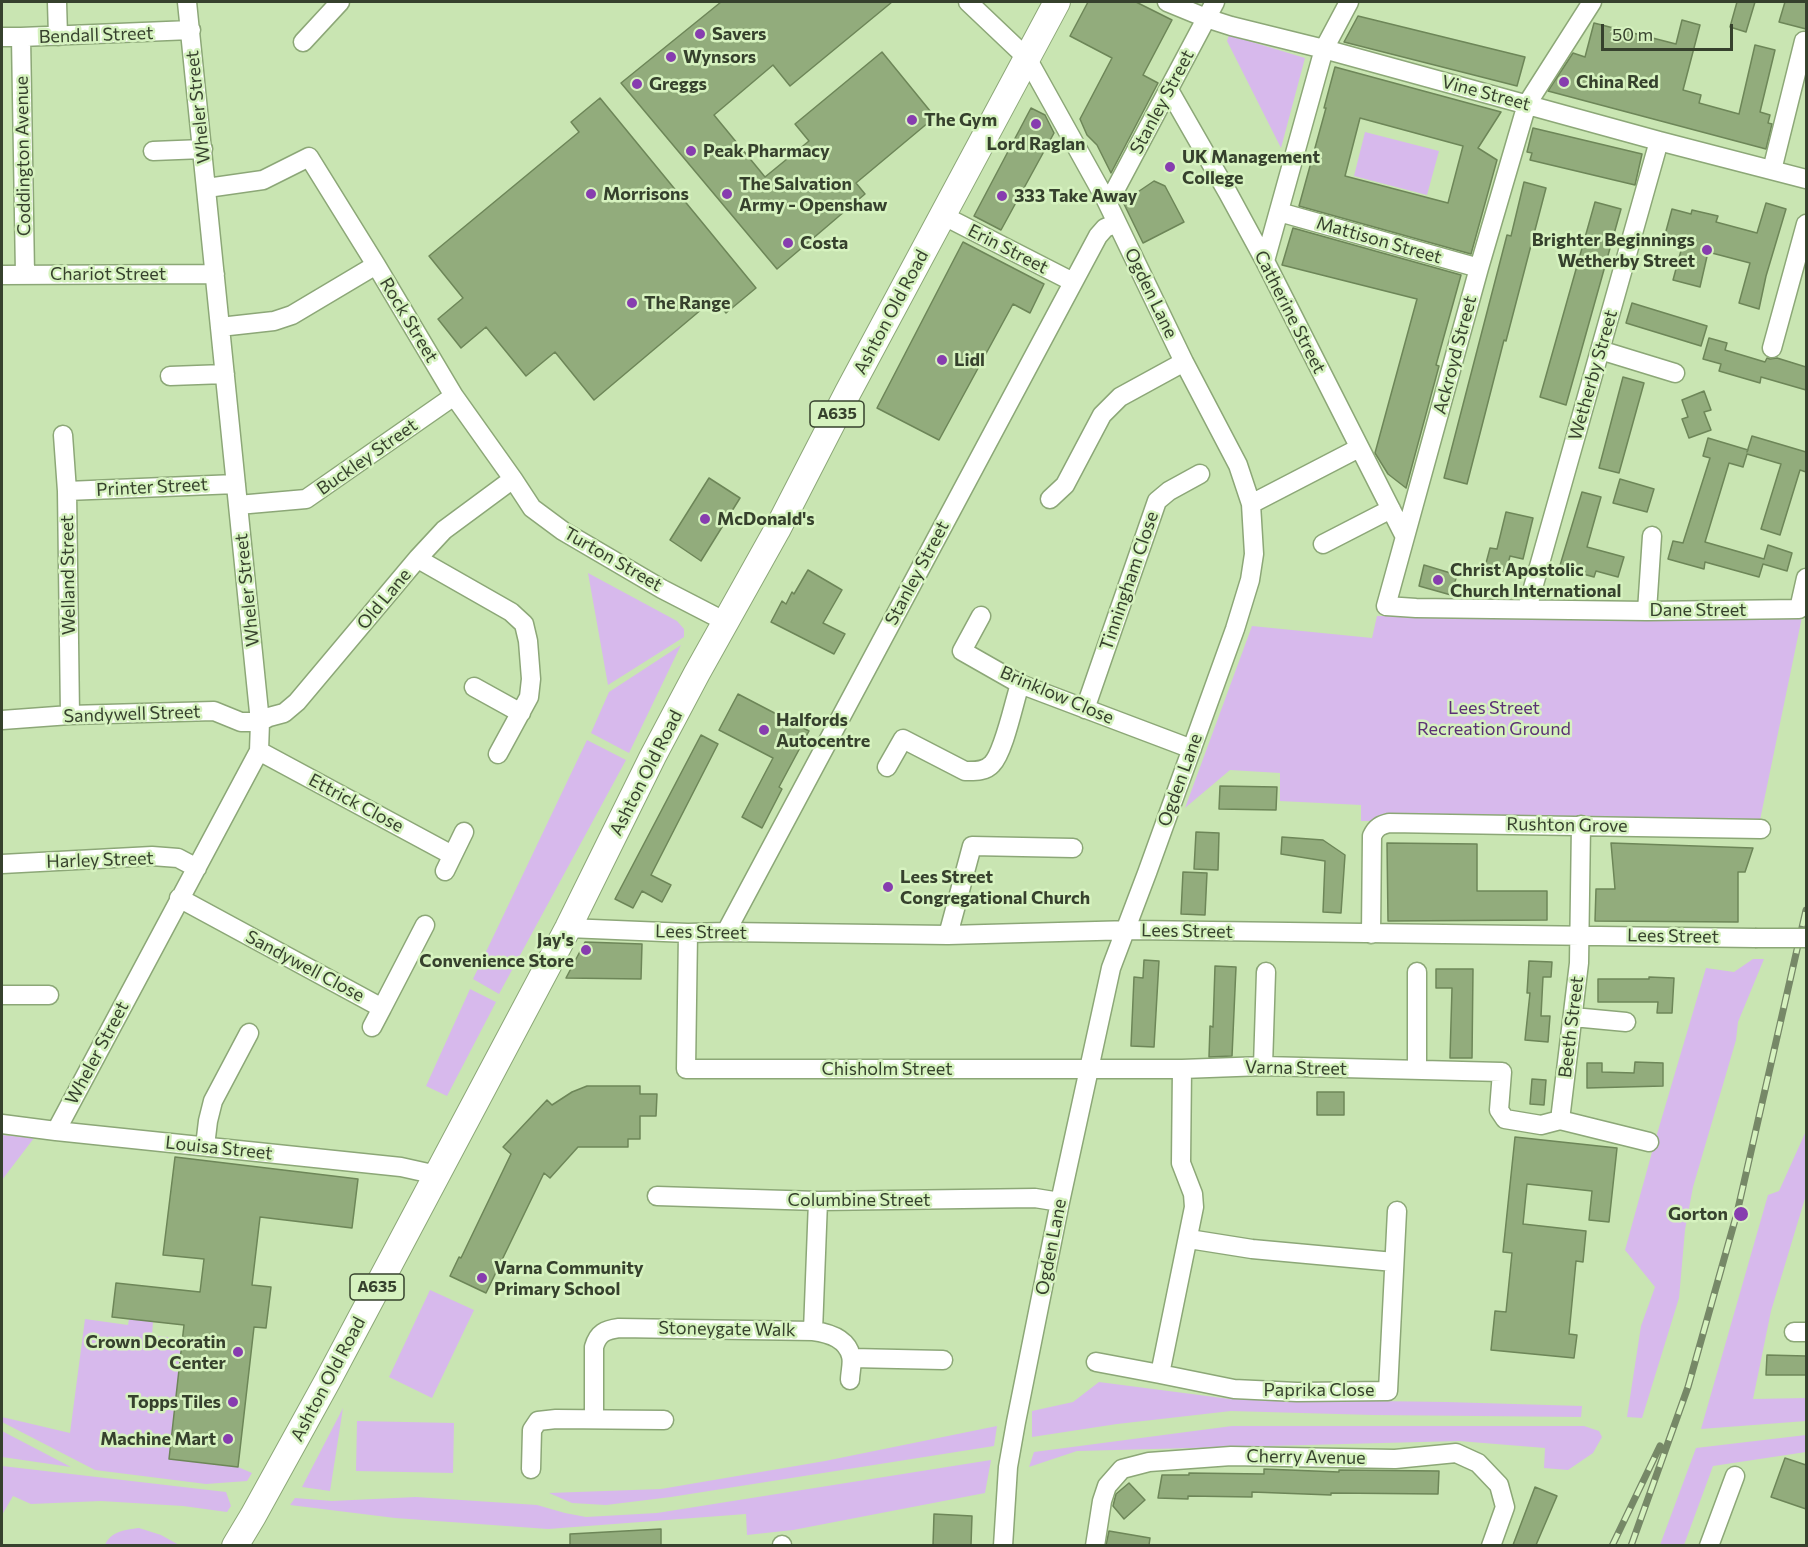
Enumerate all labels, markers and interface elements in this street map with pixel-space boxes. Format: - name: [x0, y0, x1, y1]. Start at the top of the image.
- scale bar: [1604, 12, 1736, 50]
- street label: Bendall Street: [38, 22, 154, 48]
- place label: Savers: [712, 23, 766, 45]
- text: 50 m: [1612, 23, 1653, 45]
- marker: Savers: [693, 27, 707, 41]
- place label: Wynsors: [683, 46, 756, 68]
- street label: Stanley Street: [1125, 46, 1199, 158]
- street label: Wheler Street: [181, 49, 215, 165]
- marker: Wynsors: [664, 50, 678, 64]
- street label: Vine Street: [1439, 71, 1533, 115]
- place label: China Red: [1576, 71, 1659, 93]
- place label: Greggs: [649, 73, 707, 95]
- marker: China Red: [1557, 75, 1571, 89]
- street label: Coddington Avenue: [11, 76, 35, 236]
- marker: Greggs: [630, 77, 644, 91]
- place label: The Gym: [924, 109, 997, 131]
- marker: The Gym: [905, 113, 919, 127]
- marker: Lord Raglan: [1029, 117, 1043, 131]
- place label: Lord Raglan: [987, 133, 1085, 155]
- place label: Peak Pharmacy: [703, 140, 830, 162]
- marker: Peak Pharmacy: [684, 144, 698, 158]
- place label: UK Management College: [1182, 146, 1320, 188]
- marker: UK Management College: [1163, 160, 1177, 174]
- place label: The Salvation Army - Openshaw: [739, 173, 887, 216]
- place label: Morrisons: [603, 183, 689, 205]
- place label: 333 Take Away: [1014, 185, 1137, 207]
- marker: Morrisons: [584, 187, 598, 201]
- marker: The Salvation Army - Openshaw: [720, 187, 734, 201]
- marker: 333 Take Away: [995, 189, 1009, 203]
- street label: Mattison Street: [1314, 212, 1444, 268]
- street label: Erin Street: [964, 220, 1052, 278]
- place label: Brighter Beginnings Wetherby Street: [1532, 229, 1695, 272]
- place label: Costa: [800, 232, 848, 254]
- marker: Costa: [781, 236, 795, 250]
- marker: Brighter Beginnings Wetherby Street: [1700, 243, 1714, 257]
- street label: Ogden Lane: [1120, 244, 1182, 342]
- street label: Ashton Old Road: [849, 246, 933, 378]
- street label: Catherine Street: [1250, 247, 1330, 377]
- street label: Chariot Street: [50, 263, 166, 285]
- street label: Rock Street: [375, 274, 443, 366]
- place label: The Range: [644, 292, 730, 314]
- street label: Ackroyd Street: [1429, 293, 1481, 417]
- marker: The Range: [625, 296, 639, 310]
- street label: Wetherby Street: [1564, 307, 1622, 443]
- place label: Lidl: [954, 349, 985, 371]
- marker: Lidl: [935, 353, 949, 367]
- road number: A635: [810, 401, 864, 427]
- street label: Buckley Street: [313, 414, 421, 500]
- street label: Printer Street: [96, 473, 208, 501]
- place label: McDonald's: [717, 508, 815, 530]
- street label: Tinningham Close: [1095, 509, 1163, 653]
- marker: McDonald's: [698, 512, 712, 526]
- street label: Welland Street: [56, 515, 80, 635]
- street label: Stanley Street: [880, 517, 954, 629]
- street label: Turton Street: [560, 522, 666, 596]
- street label: Wheler Street: [230, 532, 264, 648]
- place label: Christ Apostolic Church International: [1450, 559, 1621, 602]
- street label: Old Lane: [352, 564, 416, 634]
- marker: Christ Apostolic Church International: [1431, 573, 1445, 587]
- street label: Dane Street: [1650, 599, 1746, 621]
- street label: Brinklow Close: [997, 661, 1117, 729]
- park label: Lees Street Recreation Ground: [1417, 697, 1571, 740]
- street label: Sandywell Street: [63, 701, 201, 727]
- street label: Ashton Old Road: [605, 707, 687, 839]
- place label: Halfords Autocentre: [776, 709, 870, 752]
- marker: Halfords Autocentre: [757, 723, 771, 737]
- street label: Ogden Lane: [1153, 730, 1207, 830]
- street label: Ettrick Close: [305, 769, 407, 837]
- street label: Rushton Grove: [1506, 813, 1628, 837]
- street label: Harley Street: [46, 847, 154, 873]
- place label: Lees Street Congregational Church: [900, 866, 1090, 908]
- marker: Lees Street Congregational Church: [881, 880, 895, 894]
- street label: Lees Street: [1141, 919, 1233, 943]
- street label: Lees Street: [655, 920, 747, 944]
- street label: Lees Street: [1627, 924, 1719, 948]
- street label: Sandywell Close: [242, 926, 368, 1006]
- place label: Jay's Convenience Store: [419, 929, 574, 972]
- marker: Jay's Convenience Store: [579, 943, 593, 957]
- street label: Beeth Street: [1554, 975, 1588, 1079]
- street label: Wheler Street: [61, 998, 133, 1108]
- street label: Varna Street: [1245, 1056, 1347, 1080]
- street label: Chisholm Street: [821, 1058, 953, 1080]
- street label: Louisa Street: [164, 1132, 274, 1164]
- street label: Columbine Street: [788, 1189, 930, 1211]
- street label: Ogden Lane: [1031, 1197, 1071, 1297]
- place label: Gorton: [1668, 1203, 1728, 1225]
- marker: Gorton: [1732, 1205, 1750, 1223]
- place label: Varna Community Primary School: [494, 1257, 644, 1300]
- marker: Varna Community Primary School: [475, 1271, 489, 1285]
- road number: A635: [350, 1274, 404, 1300]
- street label: Ashton Old Road: [286, 1313, 370, 1445]
- street label: Stoneygate Walk: [658, 1317, 796, 1341]
- place label: Crown Decoratin Center: [85, 1331, 226, 1374]
- marker: Crown Decoratin Center: [231, 1345, 245, 1359]
- street label: Paprika Close: [1264, 1379, 1374, 1401]
- place label: Topps Tiles: [128, 1391, 221, 1413]
- marker: Topps Tiles: [226, 1395, 240, 1409]
- place label: Machine Mart: [100, 1428, 216, 1450]
- marker: Machine Mart: [221, 1432, 235, 1446]
- street label: Cherry Avenue: [1246, 1445, 1366, 1469]

